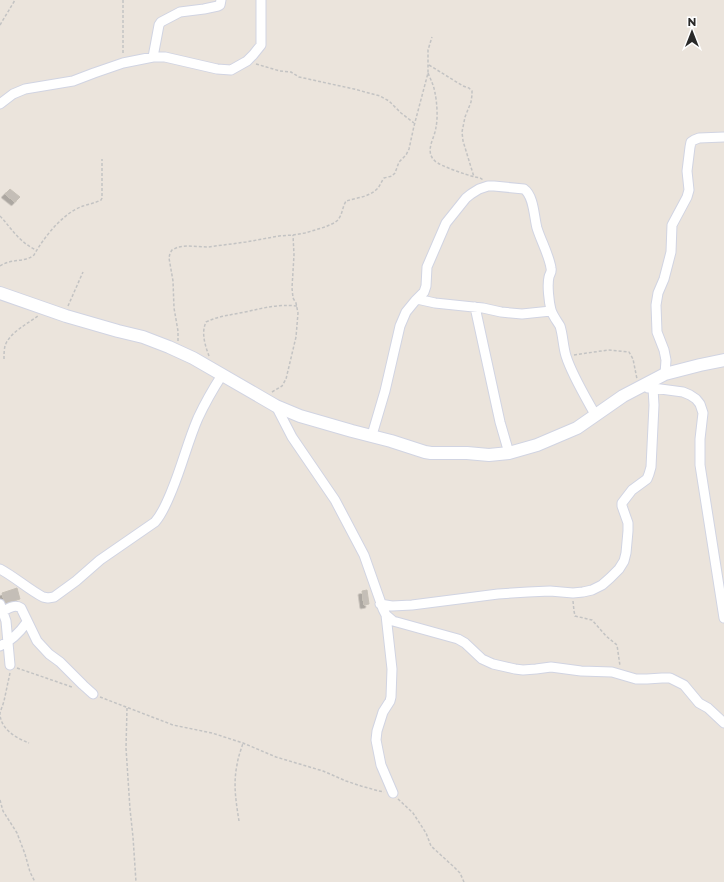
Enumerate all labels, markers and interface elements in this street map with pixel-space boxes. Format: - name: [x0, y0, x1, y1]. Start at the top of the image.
- north arrow: [672, 12, 712, 52]
- text: N: [688, 15, 696, 29]

